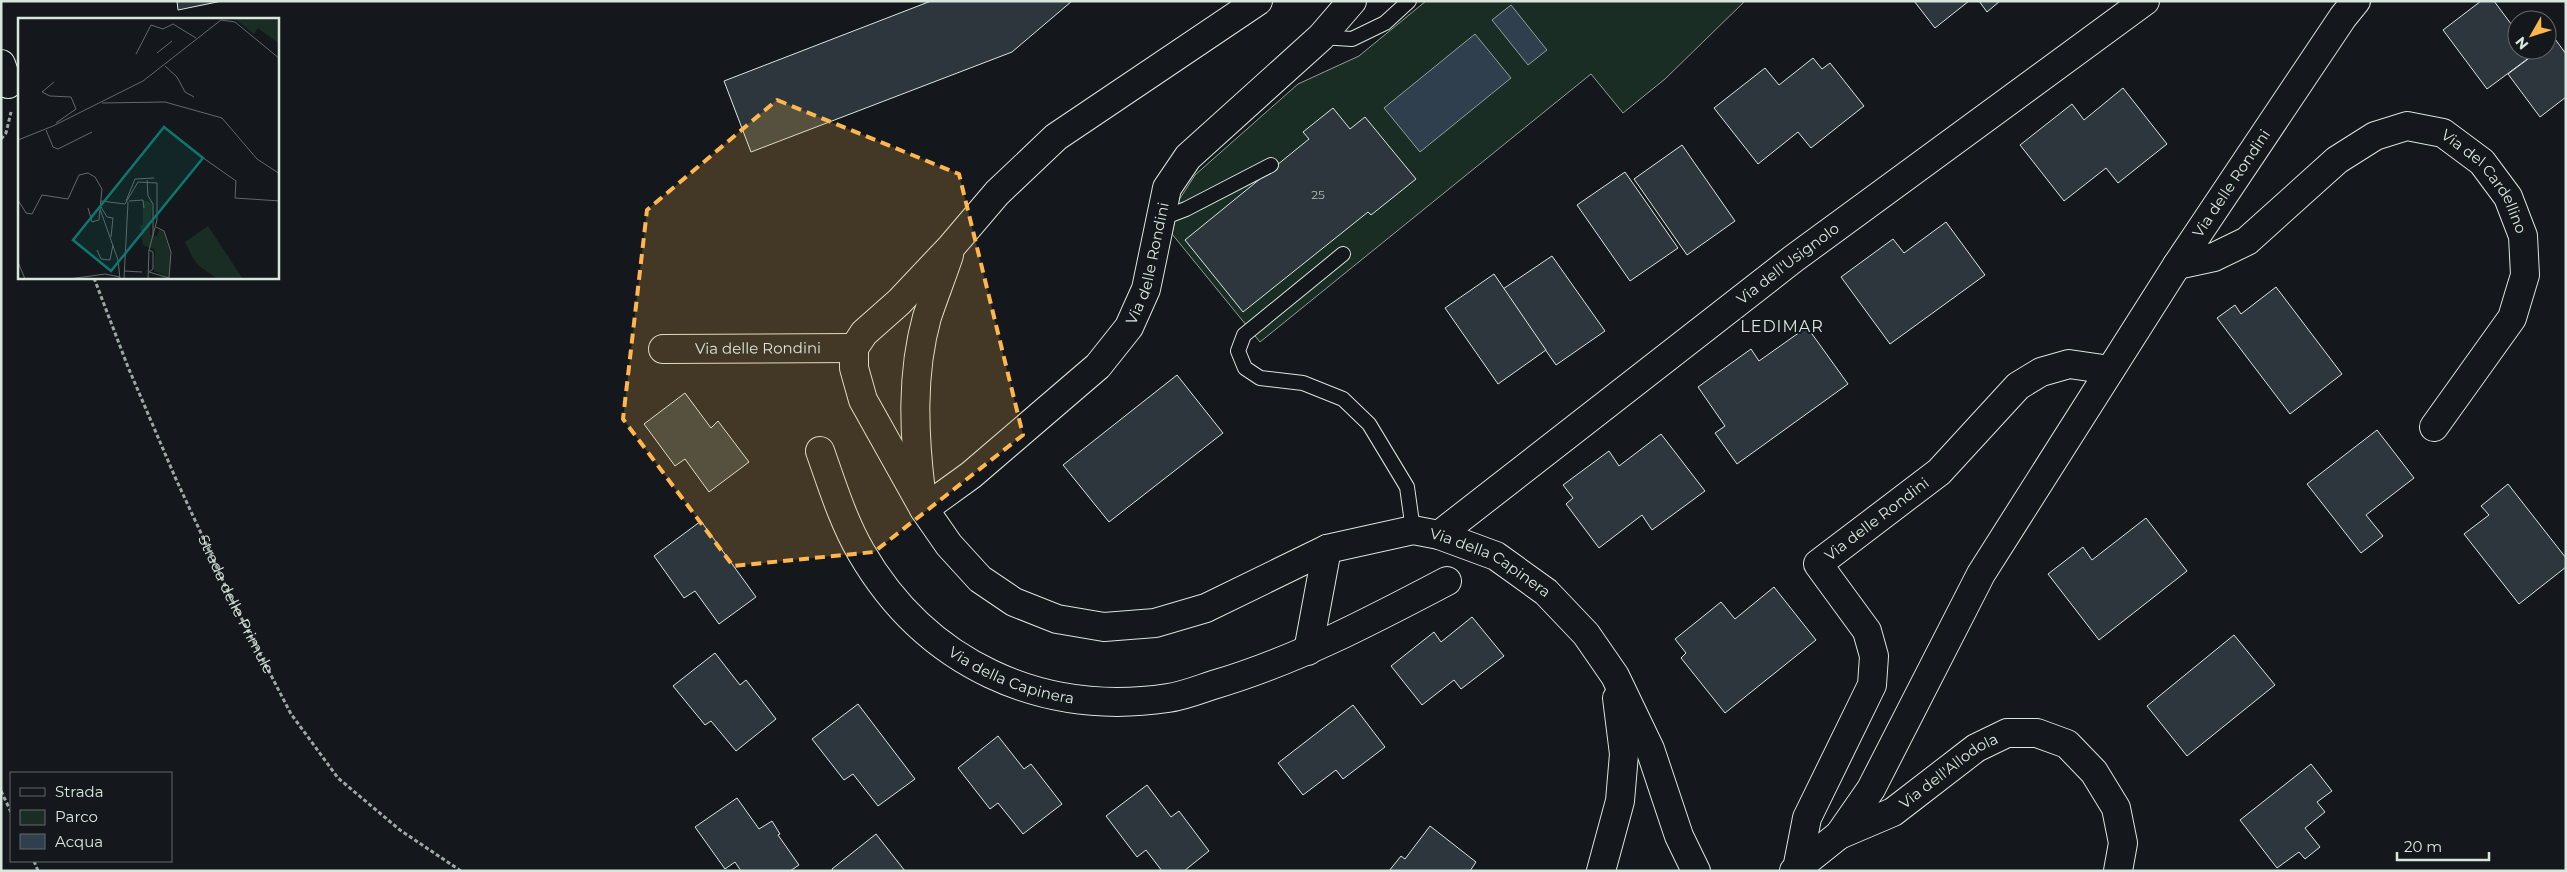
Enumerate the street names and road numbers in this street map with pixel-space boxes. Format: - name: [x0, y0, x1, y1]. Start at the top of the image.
- street label: Via del Cardellino: [2438, 125, 2531, 236]
- street label: Via delle Rondini: [2188, 126, 2274, 241]
- street label: Via delle Rondini: [1121, 201, 1173, 327]
- street label: Via dell'Usignolo: [1733, 218, 1843, 308]
- street label: Via delle Rondini: [695, 338, 821, 358]
- street label: Via delle Rondini: [1821, 473, 1933, 565]
- street label: Via della Capinera: [1429, 524, 1554, 601]
- street label: Strada delle Primule: [194, 532, 278, 677]
- street label: Via della Capinera: [945, 642, 1076, 708]
- street label: Via dell'Allodola: [1895, 729, 2001, 813]

